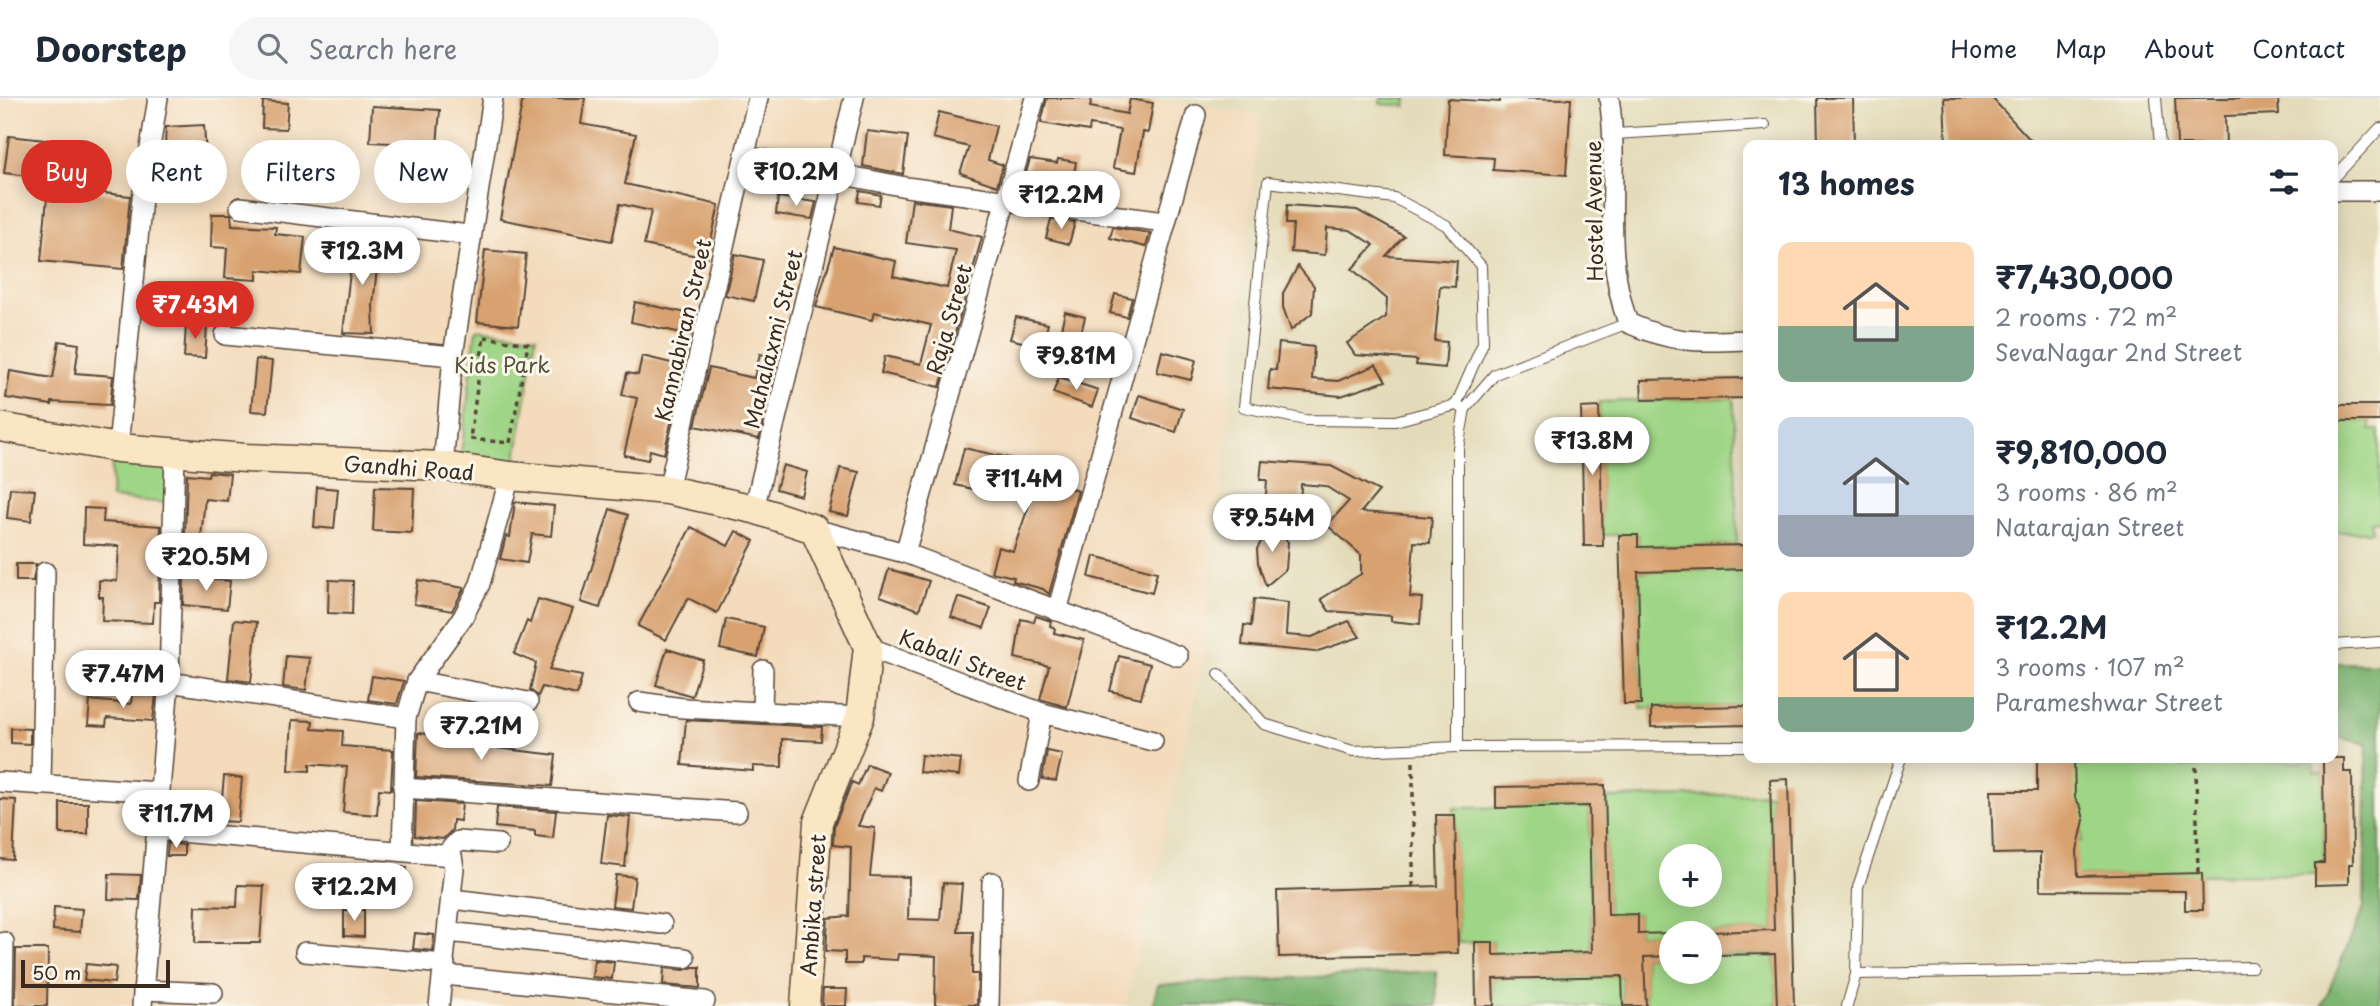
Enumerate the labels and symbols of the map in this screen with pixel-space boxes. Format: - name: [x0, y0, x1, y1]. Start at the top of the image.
- street label: Hostel Avenue: [1576, 140, 1610, 282]
- pin: ₹10.2M: [739, 148, 853, 208]
- pin: ₹12.2M: [1004, 172, 1118, 231]
- pin: ₹12.3M: [305, 228, 419, 287]
- street label: Kannabiran Street: [645, 235, 719, 425]
- street label: Mahalaxmi Street: [734, 246, 810, 432]
- street label: Raja Street: [917, 260, 979, 378]
- pin: ₹7.43M: [138, 282, 252, 341]
- pin: ₹9.81M: [1019, 332, 1133, 392]
- park label: Kids Park: [454, 348, 550, 380]
- pin: ₹13.8M: [1535, 418, 1649, 477]
- street label: Gandhi Road: [343, 446, 475, 488]
- pin: ₹11.4M: [967, 456, 1081, 515]
- pin: ₹9.54M: [1215, 494, 1329, 554]
- pin: ₹20.5M: [149, 533, 263, 593]
- street label: Kabali Street: [895, 620, 1031, 698]
- pin: ₹7.47M: [66, 650, 180, 710]
- pin: ₹7.21M: [424, 702, 538, 762]
- pin: ₹11.7M: [119, 790, 233, 850]
- street label: Ambika street: [791, 833, 833, 977]
- pin: ₹12.2M: [297, 864, 411, 923]
- scale bar: [21, 957, 170, 989]

